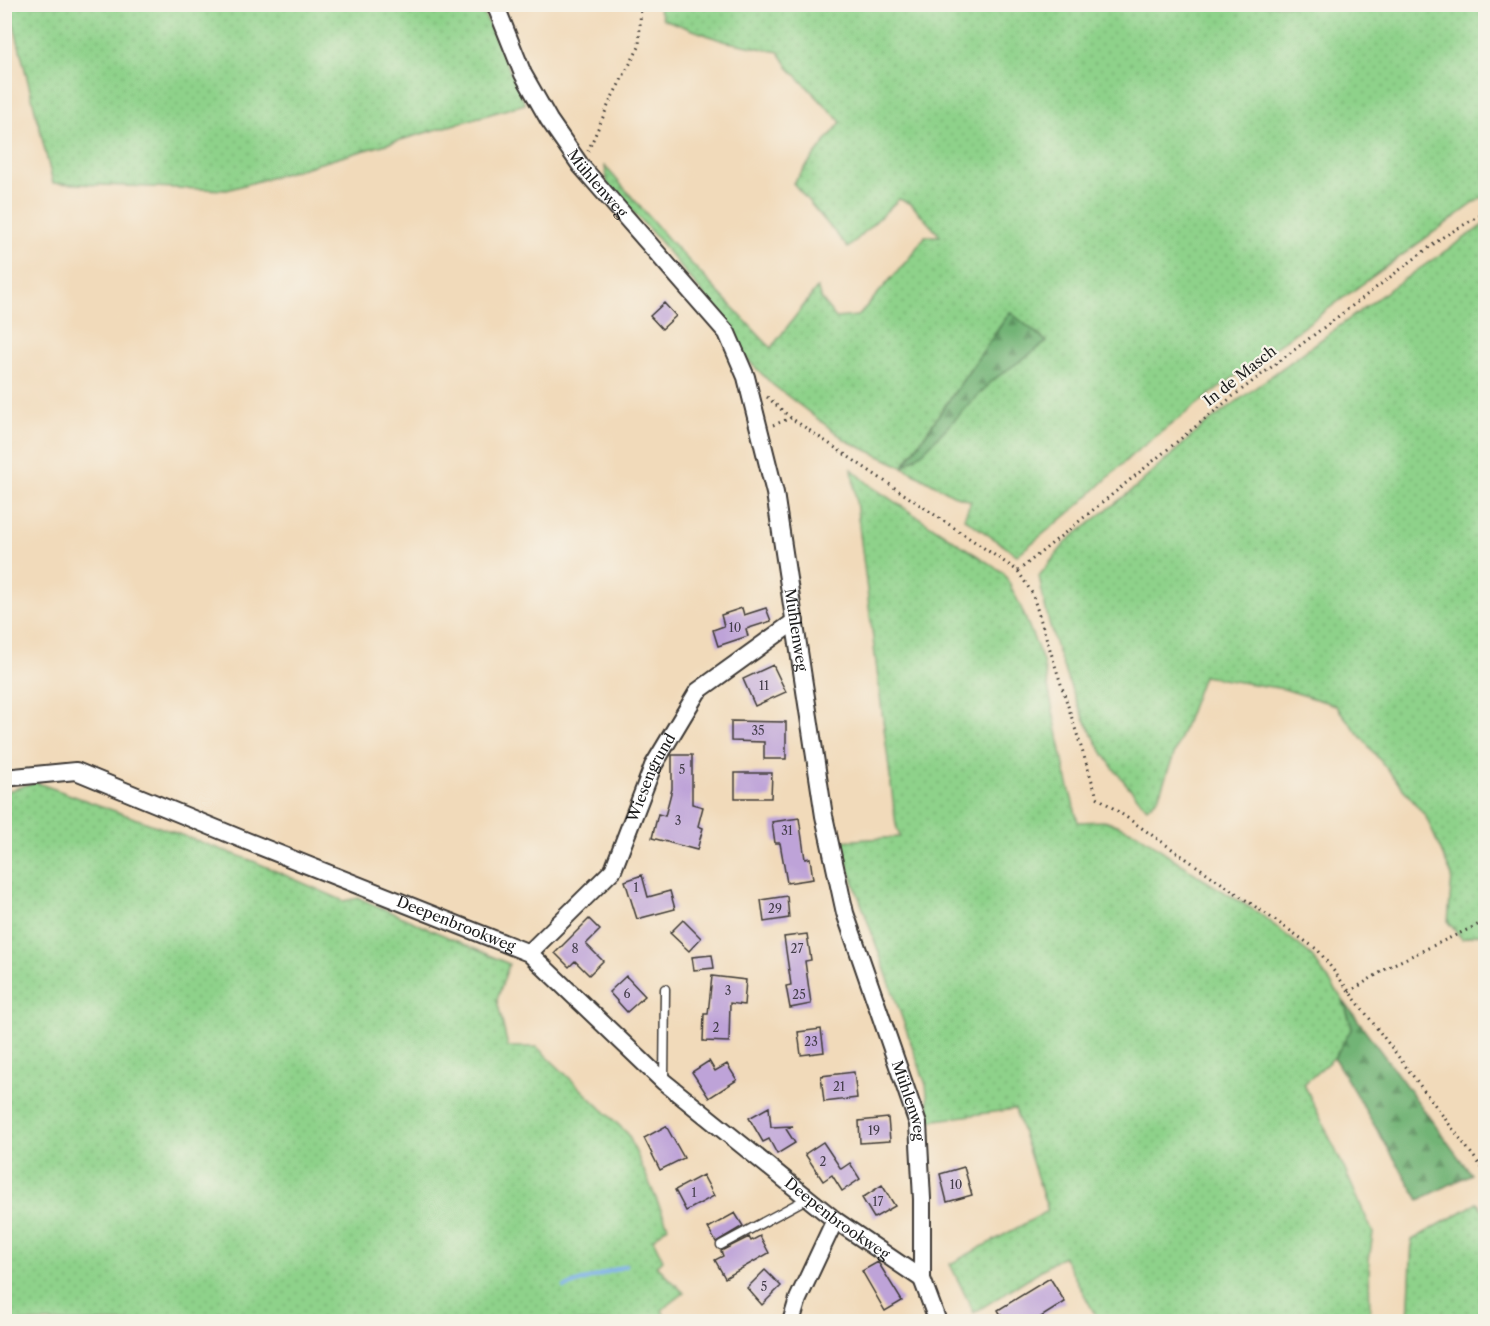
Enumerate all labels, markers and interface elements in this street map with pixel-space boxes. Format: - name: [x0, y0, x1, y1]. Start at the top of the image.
- street label: Mühlenweg: [563, 145, 632, 221]
- street label: In de Masch: [1199, 341, 1280, 410]
- street label: Mühlenweg: [781, 587, 812, 673]
- house number: 10: [729, 620, 741, 635]
- house number: 11: [759, 678, 769, 693]
- house number: 35: [751, 723, 765, 738]
- street label: Wiesengrund: [622, 730, 679, 826]
- house number: 5: [679, 762, 685, 777]
- house number: 3: [675, 813, 681, 828]
- house number: 31: [781, 823, 793, 838]
- house number: 1: [633, 880, 639, 895]
- street label: Deepenbrookweg: [394, 891, 518, 956]
- house number: 29: [768, 901, 782, 916]
- house number: 8: [571, 941, 579, 956]
- house number: 27: [791, 941, 803, 956]
- house number: 3: [725, 983, 731, 998]
- house number: 6: [623, 986, 631, 1001]
- house number: 25: [792, 987, 806, 1002]
- house number: 2: [713, 1020, 720, 1035]
- house number: 23: [804, 1034, 818, 1049]
- street label: Mühlenweg: [888, 1058, 929, 1142]
- house number: 21: [833, 1079, 845, 1094]
- house number: 19: [868, 1123, 880, 1138]
- house number: 2: [820, 1154, 827, 1169]
- street label: Deepenbrookweg: [781, 1173, 894, 1264]
- house number: 10: [950, 1177, 962, 1192]
- house number: 1: [691, 1185, 697, 1200]
- house number: 17: [873, 1194, 884, 1209]
- house number: 5: [761, 1279, 767, 1294]

